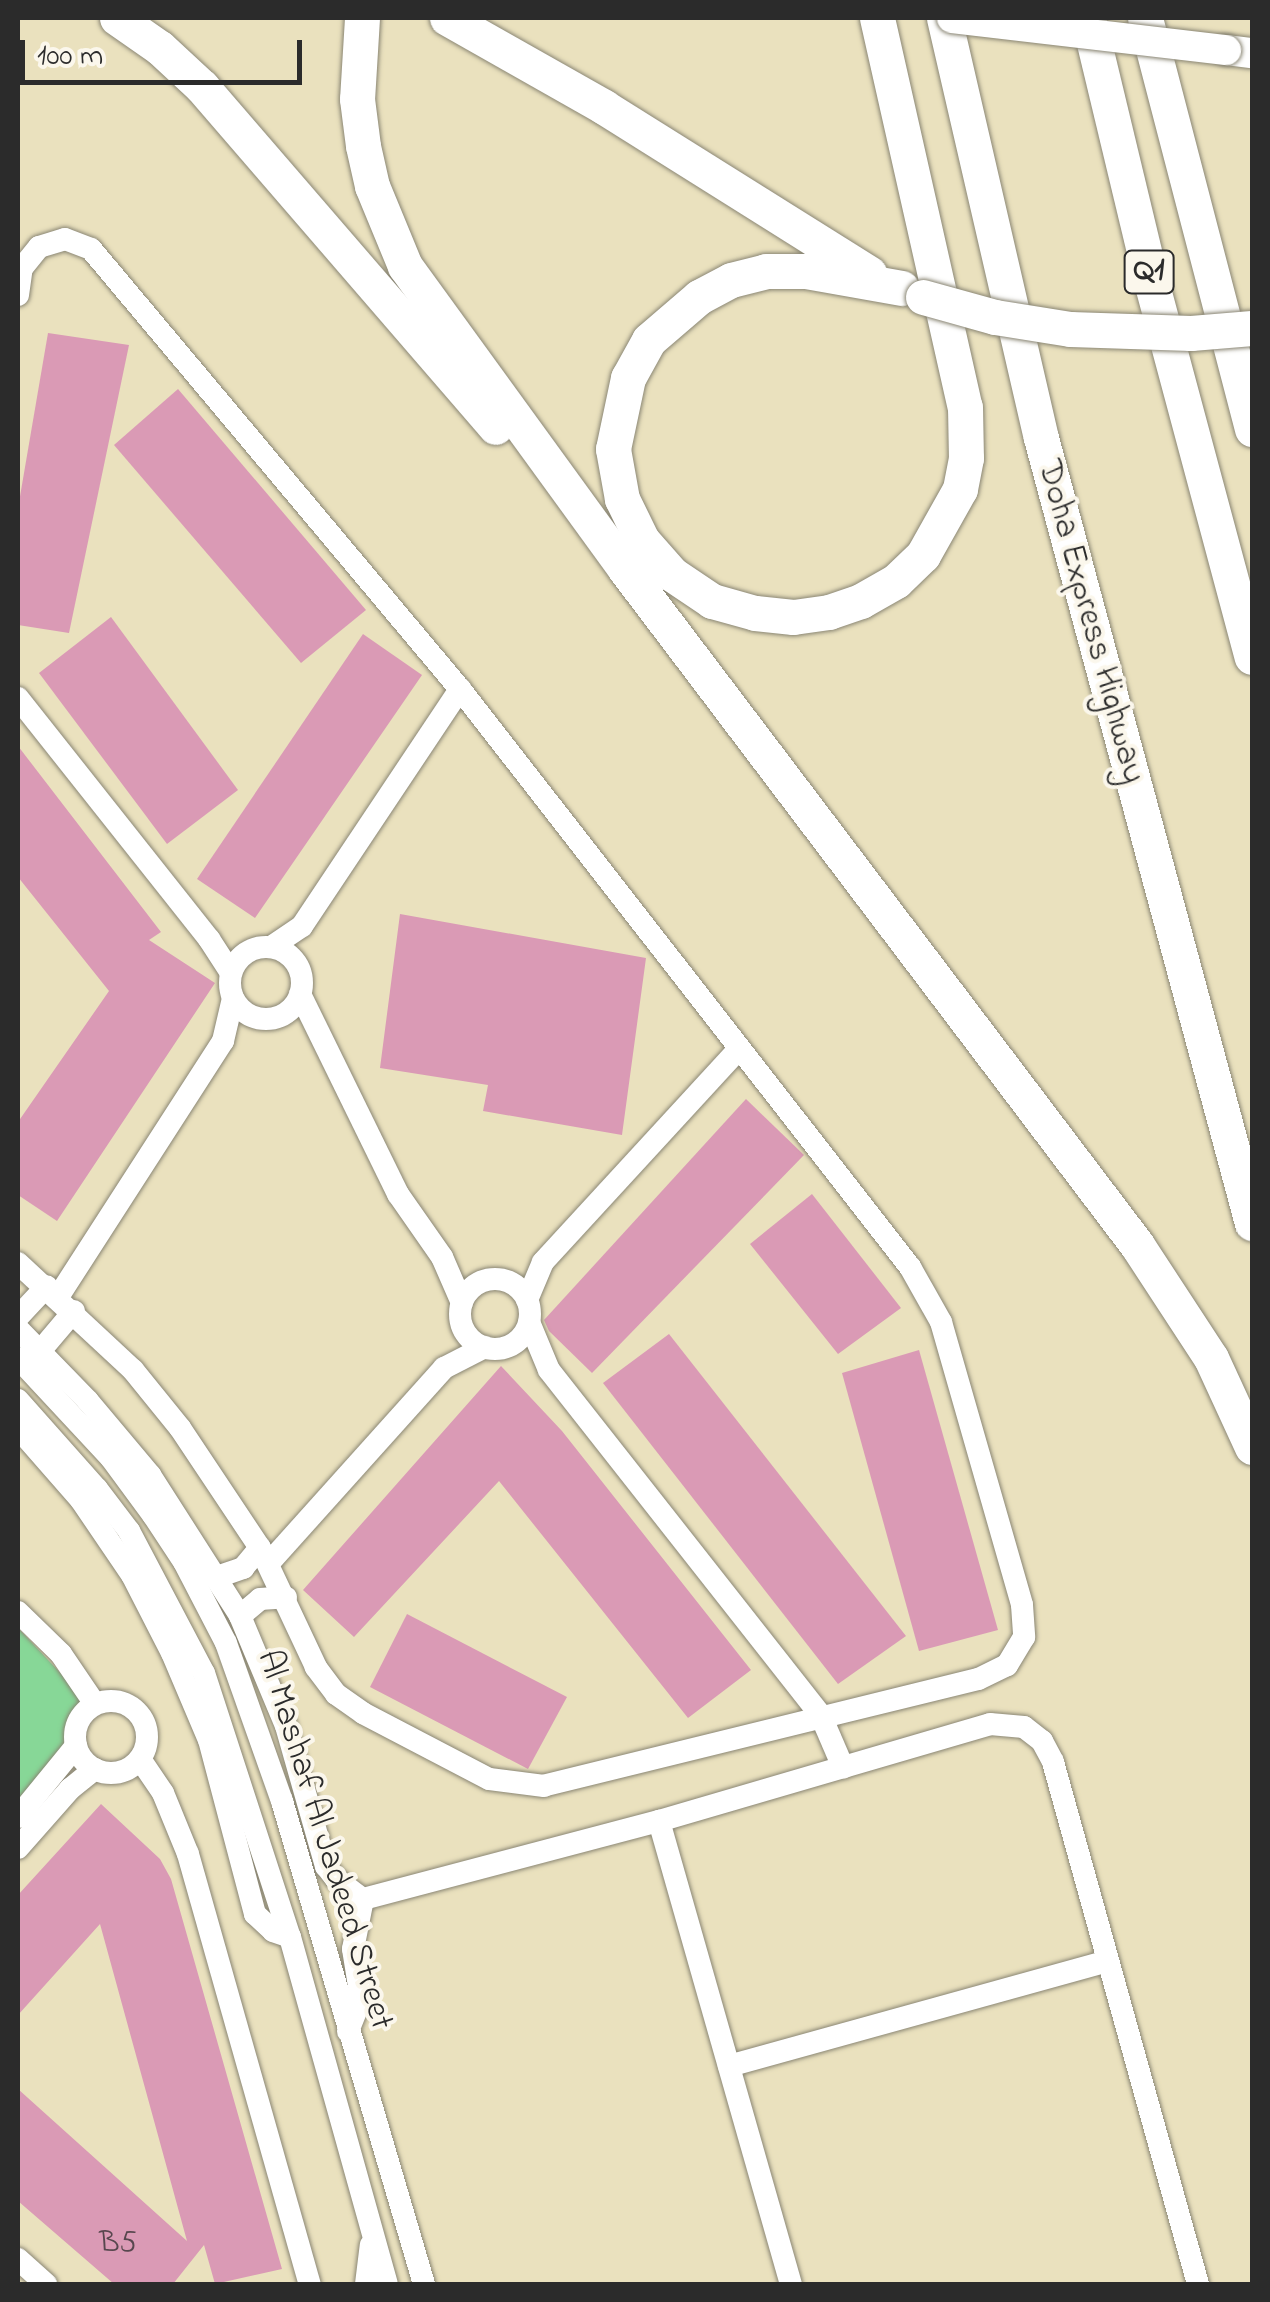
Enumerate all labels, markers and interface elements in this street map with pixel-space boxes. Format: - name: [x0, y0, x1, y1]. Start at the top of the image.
- scale bar: [25, 20, 308, 82]
- text: 100 m: [37, 35, 103, 79]
- road number: Q1: [1122, 245, 1176, 299]
- street label: Doha Express Highway: [1027, 456, 1153, 788]
- street label: Al Mashaf Al Jadeed Street: [246, 1645, 402, 2035]
- house number: B5: [99, 2226, 137, 2262]

